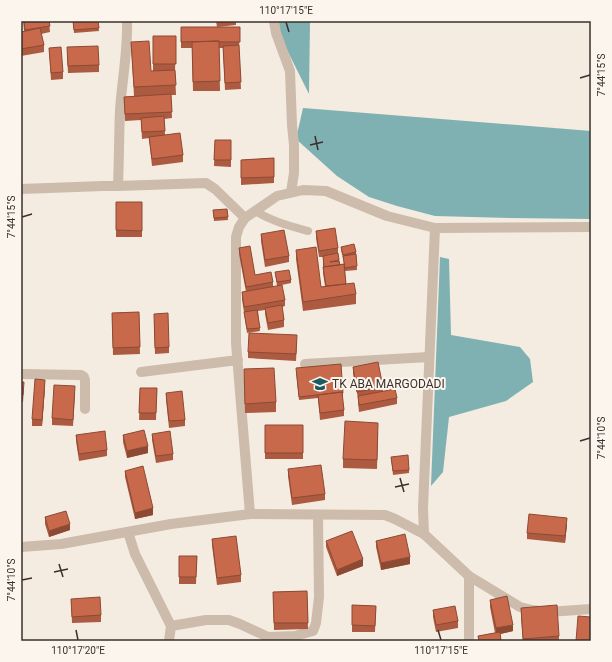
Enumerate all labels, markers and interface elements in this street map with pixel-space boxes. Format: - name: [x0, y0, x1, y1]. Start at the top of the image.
- text: 110°17'15"E: [259, 5, 313, 16]
- text: 7°44'15"S: [596, 54, 607, 96]
- text: 7°44'15"S: [6, 196, 17, 238]
- school or university icon: TK ABA MARGODADI: [311, 375, 329, 393]
- place label: TK ABA MARGODADI: [332, 377, 445, 391]
- text: 7°44'10"S: [596, 417, 607, 459]
- text: 7°44'10"S: [6, 559, 17, 601]
- text: 110°17'20"E: [51, 645, 105, 656]
- text: 110°17'15"E: [414, 645, 468, 656]

